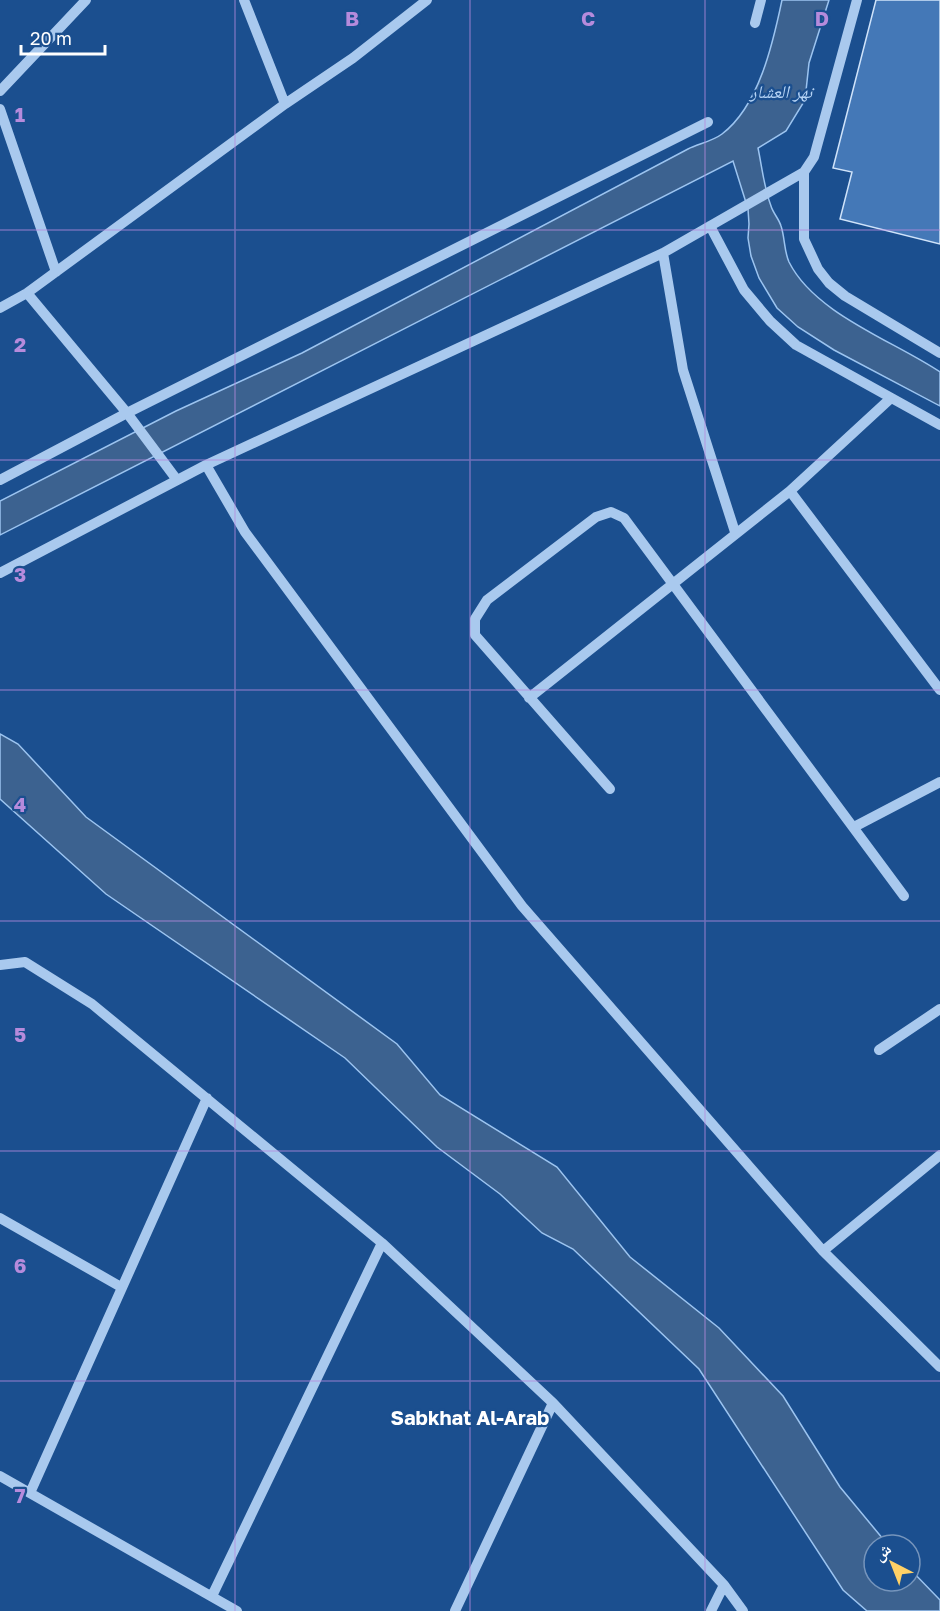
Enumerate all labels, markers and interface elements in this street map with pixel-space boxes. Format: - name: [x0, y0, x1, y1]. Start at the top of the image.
- text: B: [345, 6, 359, 30]
- text: C: [581, 6, 595, 30]
- text: D: [815, 6, 829, 30]
- scale bar: [21, 18, 105, 56]
- text: 20 m: [30, 27, 72, 49]
- water label: نهر العشار: [748, 80, 815, 102]
- text: 1: [15, 102, 25, 126]
- text: 2: [14, 332, 26, 356]
- text: 3: [14, 562, 26, 586]
- text: 4: [14, 792, 26, 816]
- text: 5: [14, 1022, 26, 1046]
- text: 6: [14, 1253, 26, 1277]
- district label: Sabkhat Al-Arab: [391, 1405, 549, 1429]
- text: 7: [15, 1483, 26, 1507]
- north arrow: [862, 1533, 922, 1593]
- text: ش: [869, 1539, 895, 1565]

